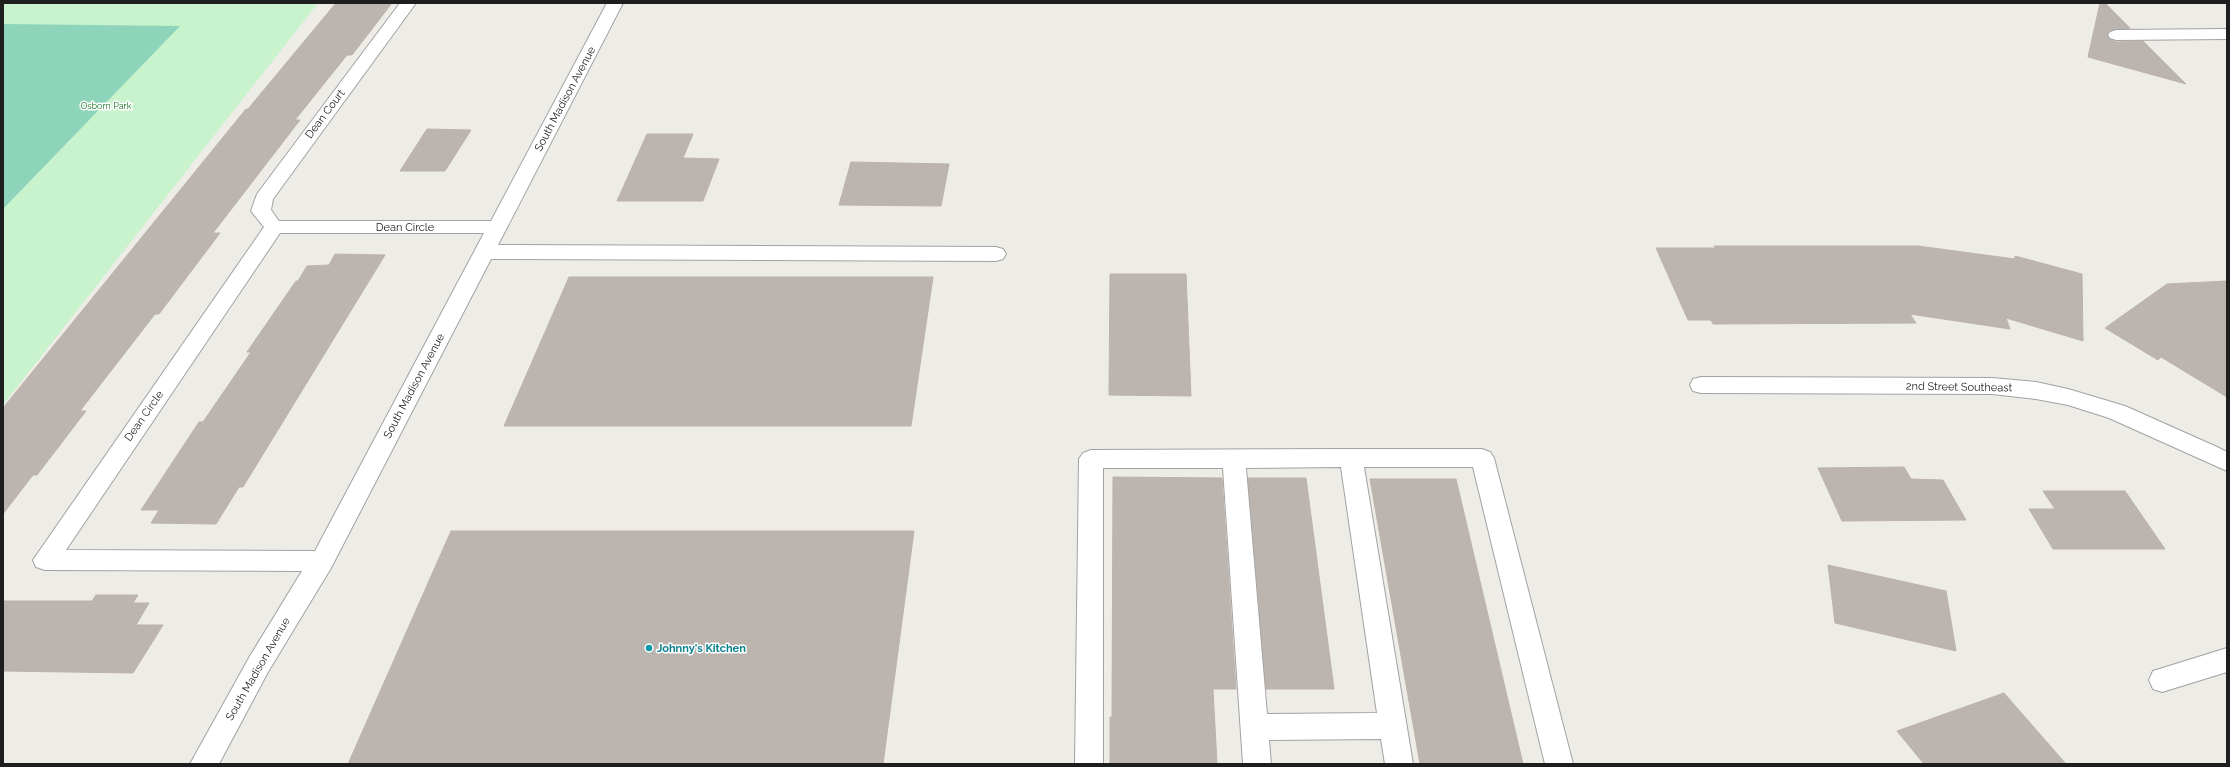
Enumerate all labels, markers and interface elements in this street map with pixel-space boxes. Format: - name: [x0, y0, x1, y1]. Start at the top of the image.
- street label: South Madison Avenue: [532, 44, 598, 154]
- street label: Dean Court: [302, 87, 348, 141]
- park label: Osborn Park: [80, 101, 132, 111]
- street label: Dean Circle: [376, 221, 435, 234]
- street label: South Madison Avenue: [381, 331, 447, 441]
- street label: 2nd Street Southeast: [1906, 380, 2013, 394]
- street label: Dean Circle: [122, 388, 166, 444]
- street label: South Madison Avenue: [223, 615, 293, 723]
- place label: Johnny's Kitchen: [657, 642, 746, 655]
- marker: Johnny's Kitchen: [644, 643, 654, 653]

